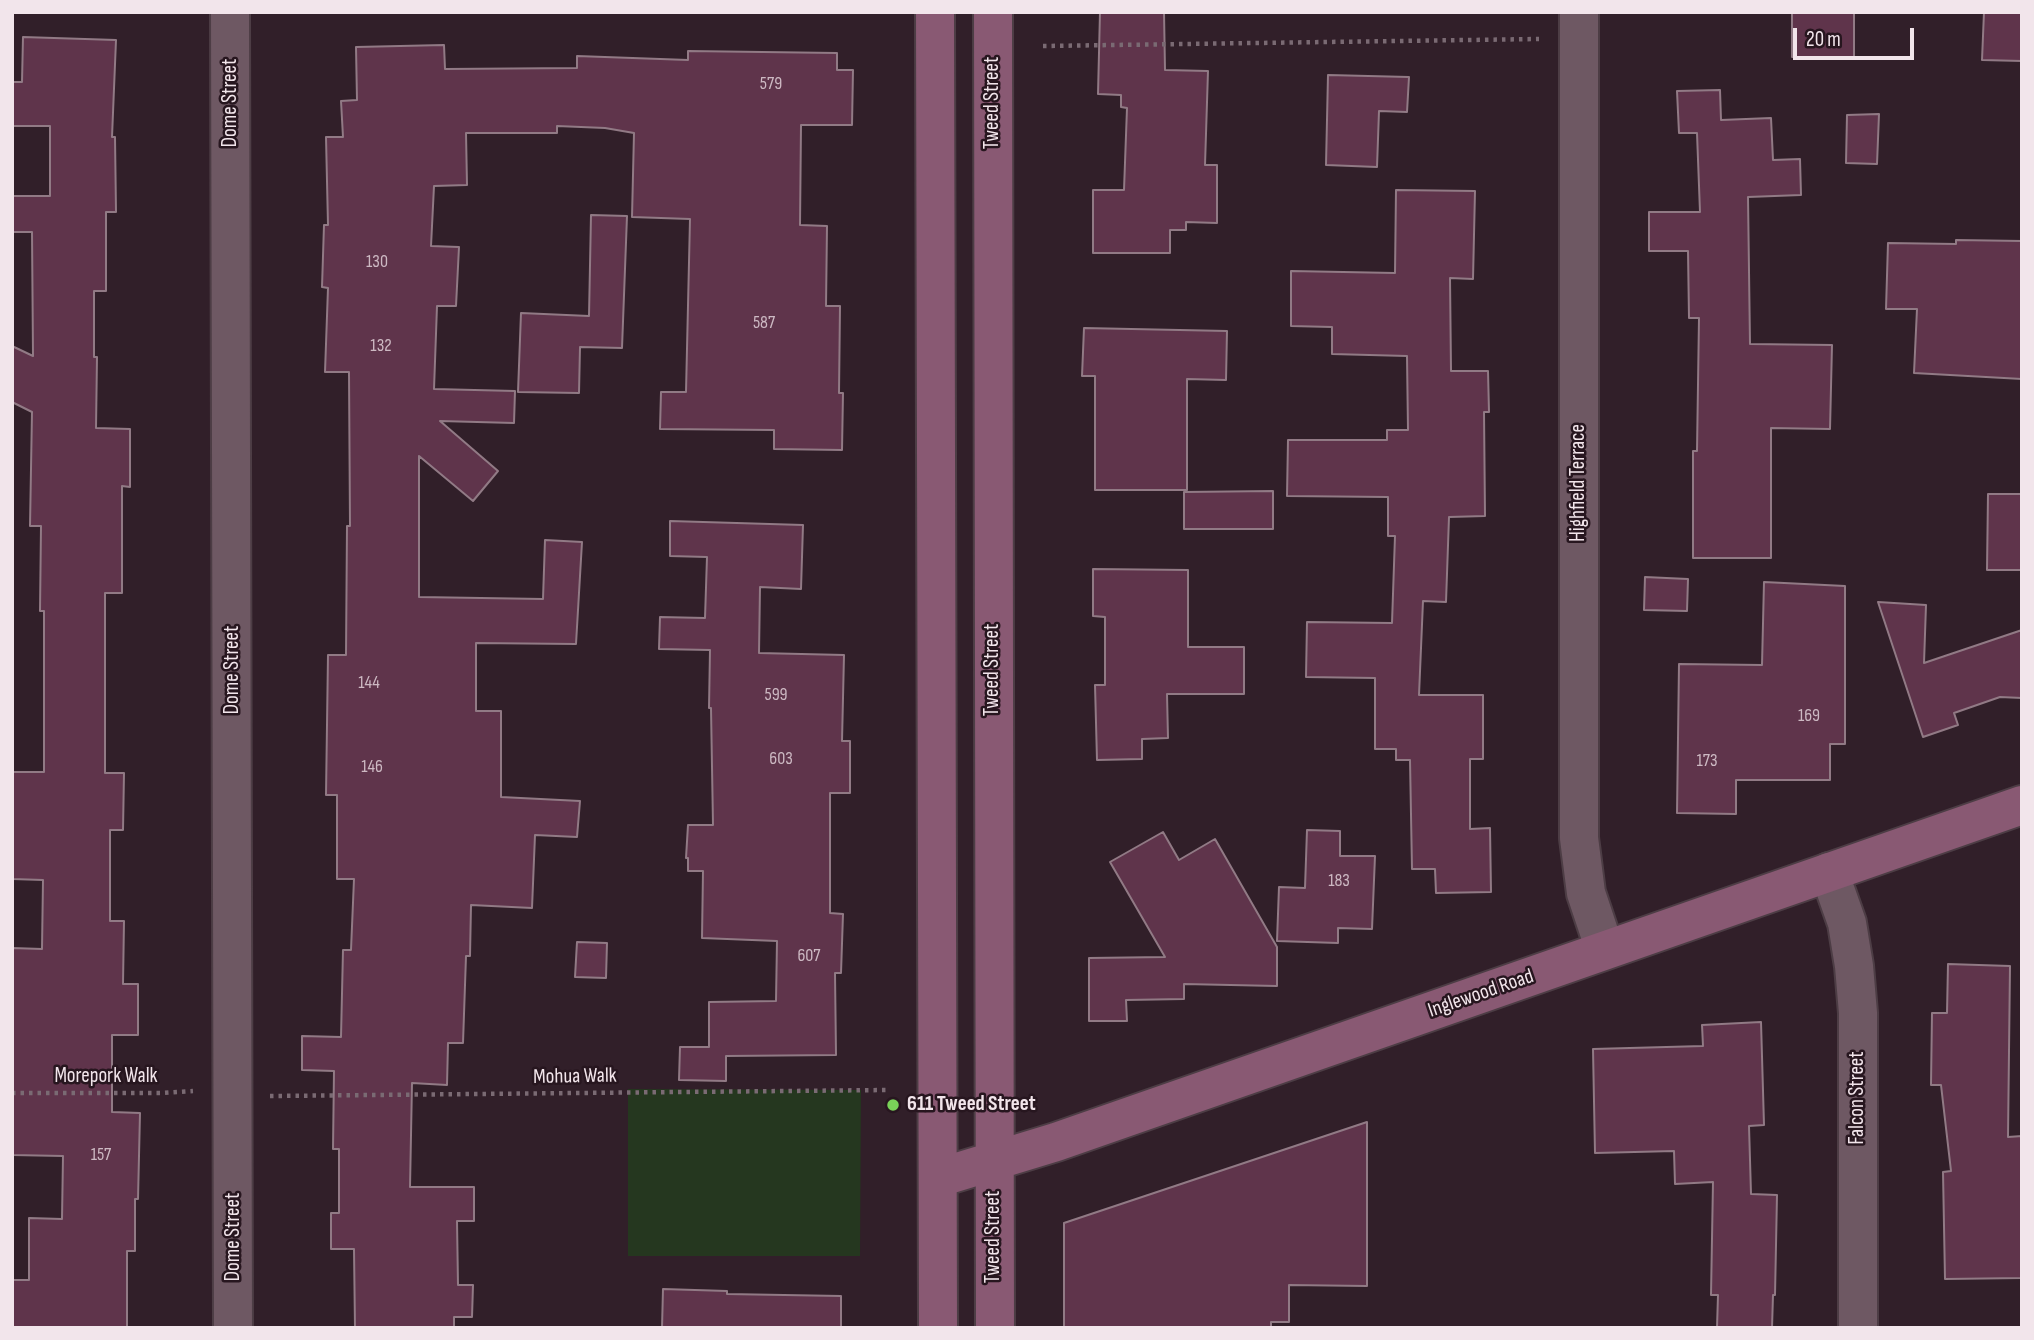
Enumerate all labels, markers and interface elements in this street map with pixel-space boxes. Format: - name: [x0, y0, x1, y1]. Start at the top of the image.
- scale bar: [1796, 14, 1917, 58]
- text: 20 m: [1806, 27, 1841, 52]
- street label: Tweed Street: [980, 57, 1006, 149]
- street label: Dome Street: [218, 59, 244, 147]
- house number: 579: [760, 73, 782, 95]
- house number: 130: [366, 251, 388, 273]
- house number: 587: [753, 312, 775, 334]
- house number: 132: [370, 335, 392, 357]
- street label: Highfield Terrace: [1566, 424, 1592, 542]
- street label: Tweed Street: [980, 624, 1006, 716]
- street label: Dome Street: [220, 626, 246, 714]
- house number: 144: [358, 672, 380, 694]
- house number: 599: [764, 684, 788, 706]
- house number: 169: [1798, 705, 1820, 727]
- house number: 603: [769, 748, 793, 770]
- house number: 173: [1696, 750, 1718, 772]
- house number: 146: [361, 756, 383, 778]
- house number: 183: [1328, 870, 1350, 892]
- house number: 607: [797, 945, 821, 967]
- street label: Inglewood Road: [1425, 964, 1537, 1024]
- street label: Falcon Street: [1845, 1051, 1871, 1145]
- street label: Morepork Walk: [54, 1064, 158, 1090]
- street label: Mohua Walk: [533, 1064, 617, 1090]
- place label: 611 Tweed Street: [907, 1092, 1036, 1118]
- marker: 611 Tweed Street: [885, 1097, 901, 1113]
- house number: 157: [91, 1144, 111, 1166]
- street label: Tweed Street: [981, 1191, 1007, 1283]
- street label: Dome Street: [221, 1193, 247, 1281]

